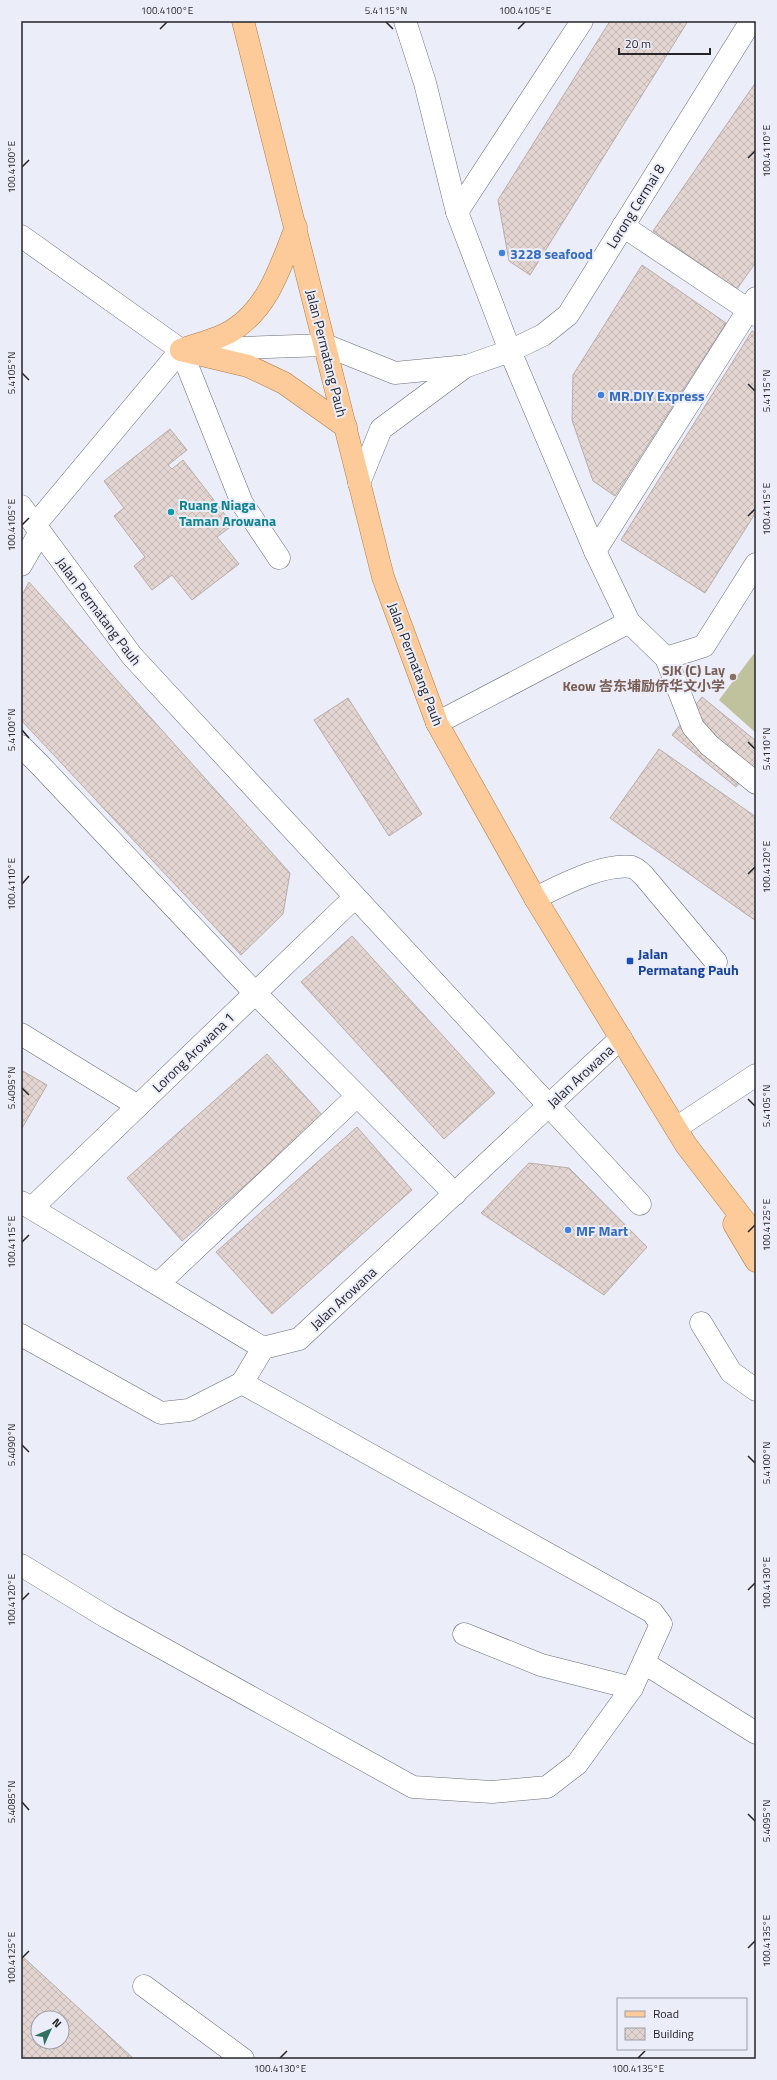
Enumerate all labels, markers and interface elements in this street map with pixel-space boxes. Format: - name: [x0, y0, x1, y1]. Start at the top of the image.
- text: 100.4100°E: [141, 3, 194, 18]
- text: 5.4115°N: [365, 3, 407, 18]
- text: 100.4105°E: [499, 3, 552, 18]
- scale bar: [619, 30, 710, 56]
- text: 20 m: [625, 34, 651, 53]
- text: 100.4110°E: [759, 124, 774, 177]
- text: 100.4100°E: [4, 140, 19, 193]
- street label: Lorong Cermai 8: [601, 160, 669, 252]
- place label: 3228 seafood: [510, 243, 593, 264]
- marker: 3228 seafood: [497, 248, 507, 258]
- street label: Jalan Permatang Pauh: [301, 287, 353, 419]
- text: 5.4105°N: [4, 352, 19, 394]
- text: 5.4115°N: [759, 370, 774, 412]
- place label: MR.DIY Express: [609, 385, 705, 406]
- marker: MR.DIY Express: [596, 390, 606, 400]
- text: 100.4115°E: [759, 482, 774, 535]
- place label: Ruang Niaga Taman Arowana: [179, 494, 276, 531]
- text: 100.4105°E: [4, 498, 19, 551]
- marker: Ruang Niaga Taman Arowana: [166, 507, 176, 517]
- street label: Jalan Permatang Pauh: [51, 552, 147, 670]
- street label: Jalan Permatang Pauh: [383, 599, 449, 729]
- place label: SJK (C) Lay Keow 峇东埔励侨华文小学: [562, 659, 725, 696]
- marker: SJK (C) Lay Keow 峇东埔励侨华文小学: [728, 672, 738, 682]
- text: 5.4100°N: [4, 709, 19, 751]
- text: 5.4110°N: [759, 728, 774, 770]
- text: 100.4120°E: [759, 840, 774, 893]
- text: 100.4110°E: [4, 857, 19, 910]
- place label: Jalan Permatang Pauh: [638, 943, 739, 980]
- marker: Jalan Permatang Pauh: [625, 956, 635, 966]
- street label: Lorong Arowana 1: [147, 1007, 239, 1097]
- street label: Jalan Arowana: [542, 1040, 618, 1112]
- text: 5.4095°N: [4, 1067, 19, 1109]
- text: 5.4105°N: [759, 1085, 774, 1127]
- text: 100.4125°E: [759, 1198, 774, 1251]
- text: 100.4115°E: [4, 1215, 19, 1268]
- place label: MF Mart: [576, 1220, 628, 1241]
- marker: MF Mart: [563, 1225, 573, 1235]
- street label: Jalan Arowana: [305, 1262, 381, 1334]
- text: 5.4090°N: [4, 1424, 19, 1466]
- text: 5.4100°N: [759, 1442, 774, 1484]
- text: 100.4130°E: [759, 1556, 774, 1609]
- text: 100.4120°E: [4, 1573, 19, 1626]
- text: 5.4085°N: [4, 1781, 19, 1823]
- text: 5.4095°N: [759, 1800, 774, 1842]
- text: 100.4135°E: [759, 1914, 774, 1967]
- text: 100.4125°E: [4, 1931, 19, 1984]
- legend: [617, 1998, 747, 2050]
- text: Road: [653, 2004, 679, 2023]
- north arrow: [30, 2010, 70, 2050]
- text: N: [49, 2015, 65, 2031]
- text: Building: [653, 2024, 694, 2043]
- text: 100.4130°E: [254, 2061, 307, 2076]
- text: 100.4135°E: [612, 2061, 665, 2076]

